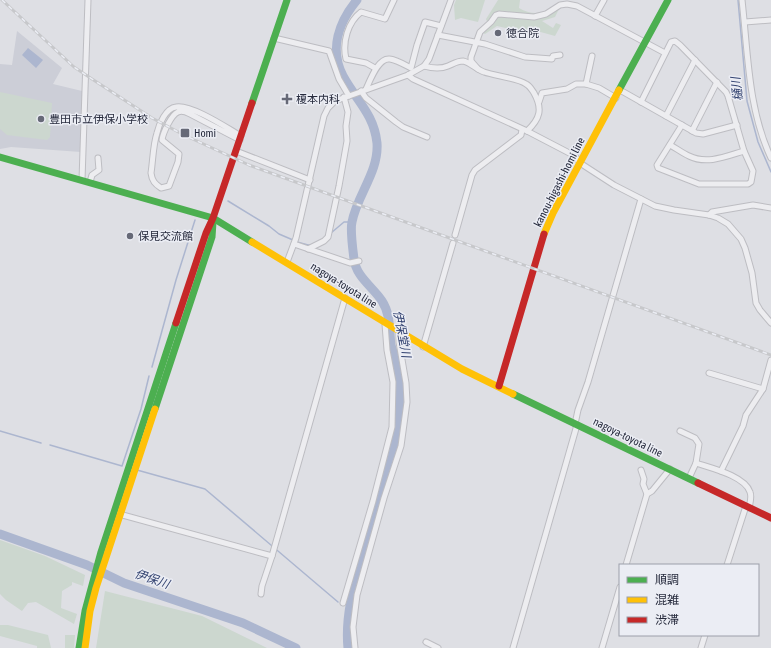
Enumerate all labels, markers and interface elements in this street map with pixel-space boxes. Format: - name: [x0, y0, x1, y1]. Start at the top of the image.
- place label: 徳合院: [506, 27, 539, 39]
- marker: 徳合院: [493, 28, 503, 38]
- water label: 樋川: [728, 74, 745, 102]
- marker: 榎本内科: [281, 93, 293, 105]
- place label: 榎本内科: [296, 93, 340, 105]
- place label: 豊田市立伊保小学校: [49, 113, 148, 125]
- marker: 豊田市立伊保小学校: [36, 114, 46, 124]
- marker: Homi: [179, 127, 191, 139]
- place label: Homi: [194, 127, 216, 139]
- street label: kanou-higashi-homi line: [531, 135, 587, 229]
- place label: 保見交流館: [138, 230, 193, 242]
- marker: 保見交流館: [125, 231, 135, 241]
- street label: nagoya-toyota line: [309, 260, 379, 310]
- water label: 伊保堂川: [391, 309, 414, 361]
- street label: nagoya-toyota line: [591, 415, 665, 459]
- legend: [619, 564, 759, 636]
- water label: 伊保川: [133, 567, 173, 592]
- text: 順調: [655, 573, 679, 587]
- text: 混雑: [655, 593, 679, 607]
- text: 渋滞: [655, 613, 679, 627]

